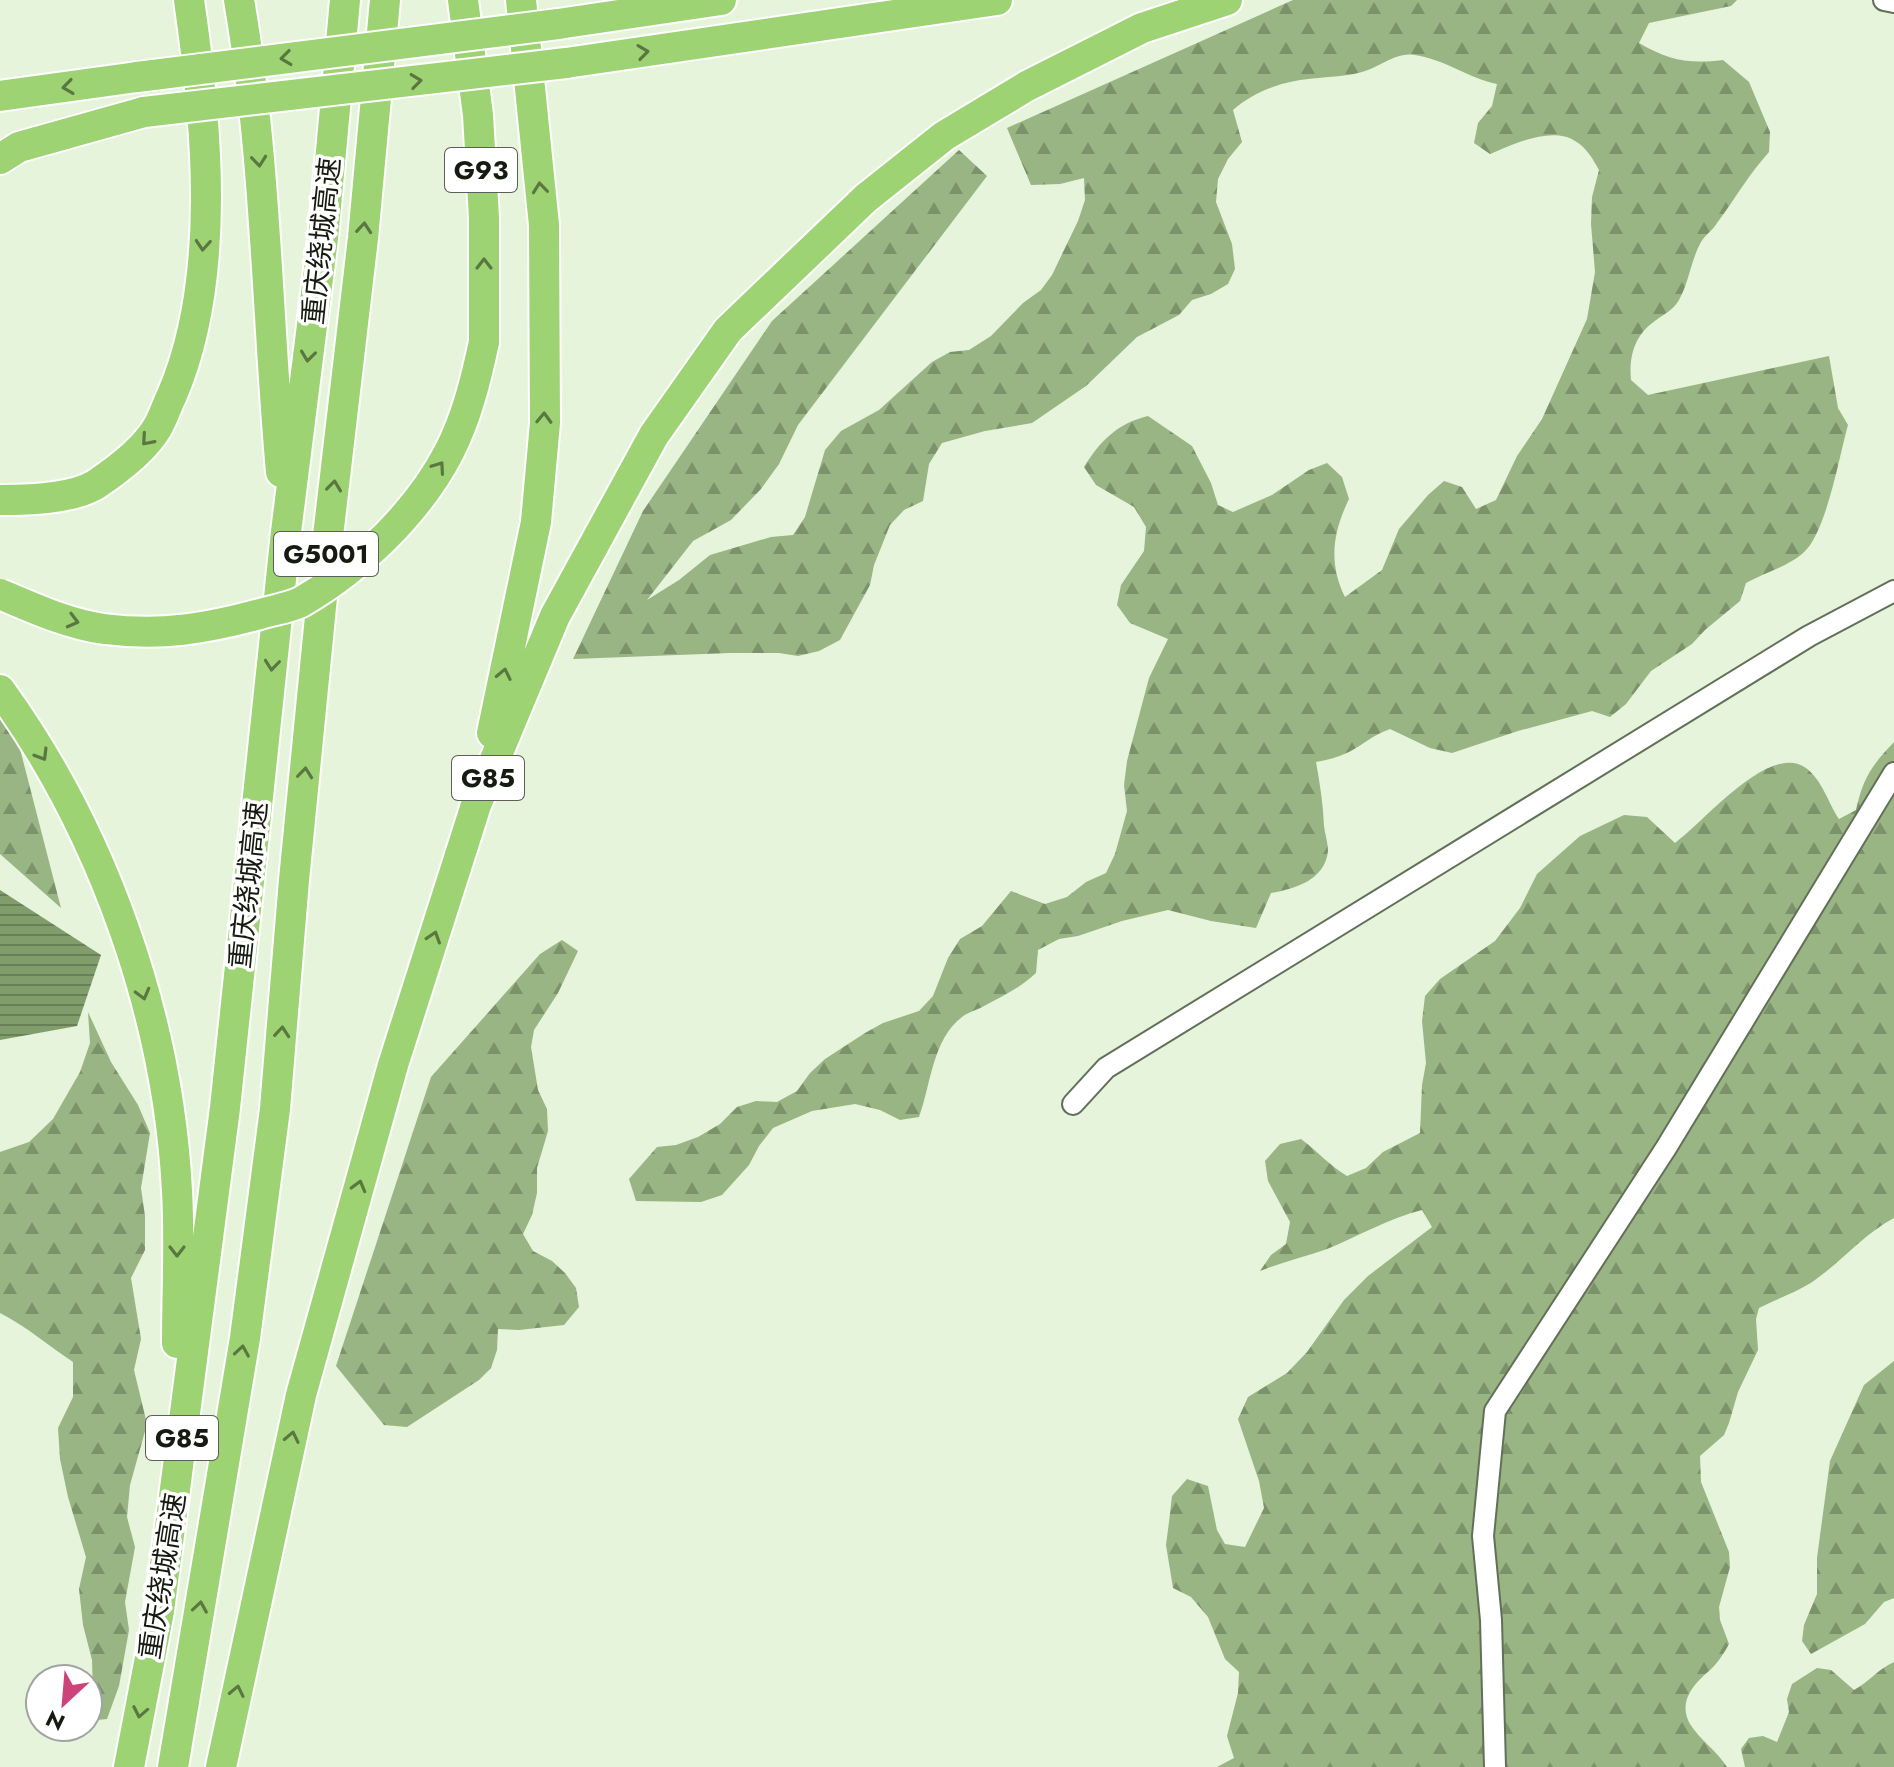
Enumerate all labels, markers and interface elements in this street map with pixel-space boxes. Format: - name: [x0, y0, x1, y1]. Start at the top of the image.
- one-way arrow: [636, 44, 650, 61]
- one-way arrow: [280, 49, 293, 66]
- one-way arrow: [410, 72, 423, 89]
- one-way arrow: [62, 78, 75, 95]
- road number: G93: [445, 148, 517, 192]
- one-way arrow: [250, 155, 267, 168]
- street label: 重庆绕城高速: [292, 155, 351, 327]
- one-way arrow: [532, 181, 549, 194]
- one-way arrow: [355, 221, 372, 234]
- one-way arrow: [195, 239, 212, 252]
- one-way arrow: [475, 257, 493, 270]
- one-way arrow: [300, 349, 317, 363]
- one-way arrow: [536, 411, 553, 424]
- one-way arrow: [142, 431, 156, 446]
- one-way arrow: [429, 462, 444, 476]
- one-way arrow: [325, 479, 342, 493]
- road number: G5001: [274, 532, 378, 576]
- one-way arrow: [66, 611, 80, 628]
- one-way arrow: [263, 659, 280, 672]
- one-way arrow: [495, 668, 512, 681]
- one-way arrow: [32, 746, 48, 761]
- road number: G85: [452, 756, 524, 800]
- one-way arrow: [296, 766, 313, 779]
- street label: 重庆绕城高速: [219, 799, 278, 971]
- one-way arrow: [425, 930, 441, 944]
- one-way arrow: [134, 986, 151, 1000]
- one-way arrow: [273, 1025, 290, 1038]
- one-way arrow: [350, 1179, 367, 1193]
- one-way arrow: [168, 1245, 186, 1258]
- one-way arrow: [233, 1344, 250, 1358]
- road number: G85: [146, 1416, 218, 1460]
- one-way arrow: [283, 1430, 300, 1444]
- street label: 重庆绕城高速: [129, 1490, 196, 1662]
- one-way arrow: [191, 1601, 208, 1614]
- north arrow: [24, 1663, 104, 1743]
- one-way arrow: [228, 1684, 245, 1698]
- text: N: [40, 1703, 70, 1739]
- one-way arrow: [132, 1705, 149, 1718]

